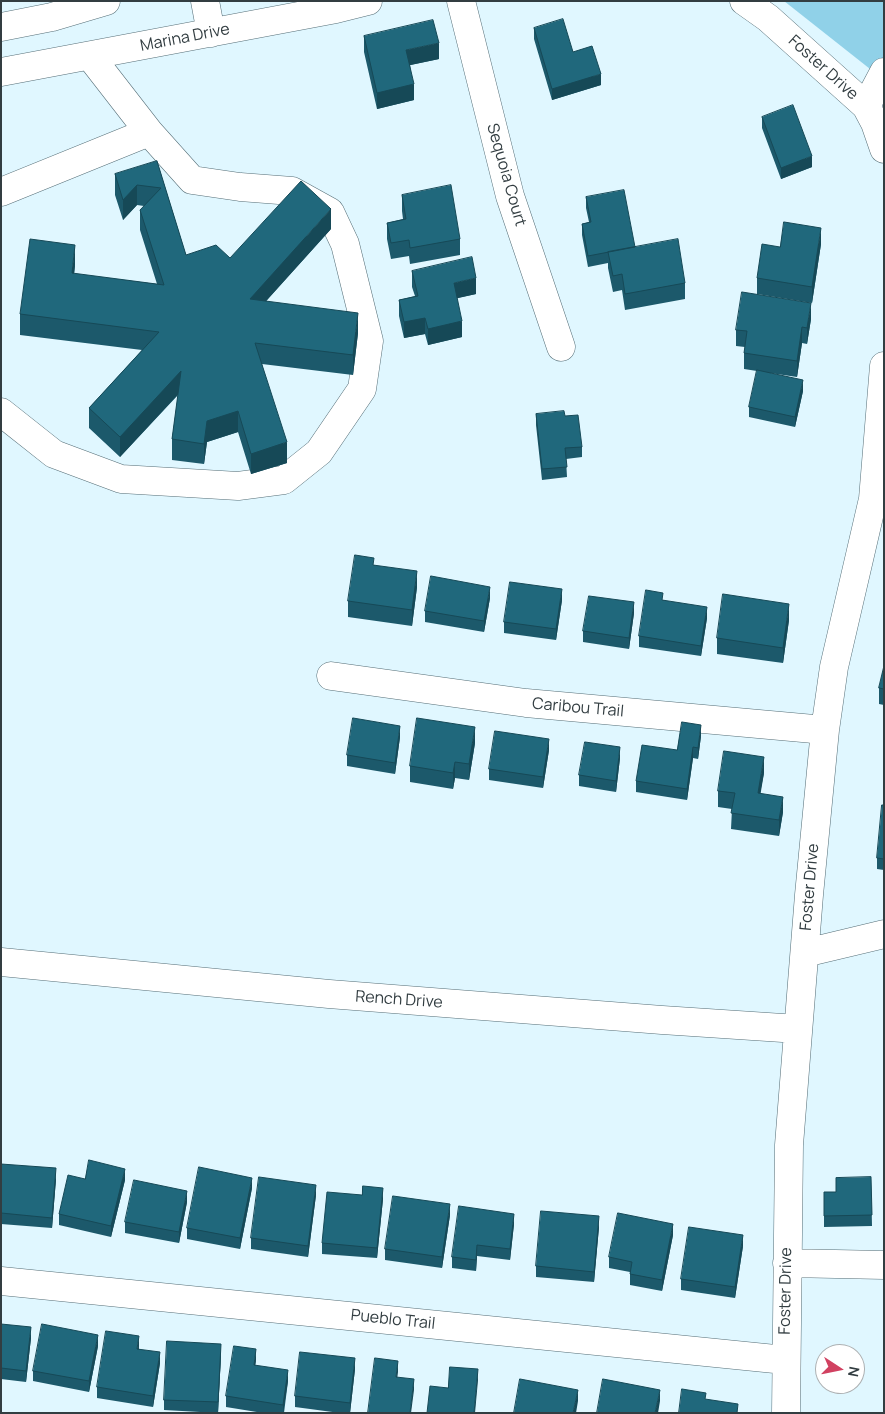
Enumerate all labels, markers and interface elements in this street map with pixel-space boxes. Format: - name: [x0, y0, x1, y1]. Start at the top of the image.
- street label: Marina Drive: [139, 20, 231, 56]
- street label: Foster Drive: [784, 32, 862, 104]
- street label: Sequoia Court: [482, 121, 530, 229]
- street label: Caribou Trail: [531, 694, 625, 722]
- street label: Foster Drive: [797, 843, 823, 931]
- street label: Rench Drive: [355, 987, 443, 1013]
- street label: Foster Drive: [776, 1247, 796, 1335]
- street label: Pueblo Trail: [350, 1306, 436, 1334]
- north arrow: [815, 1344, 865, 1394]
- text: N: [844, 1365, 865, 1379]

